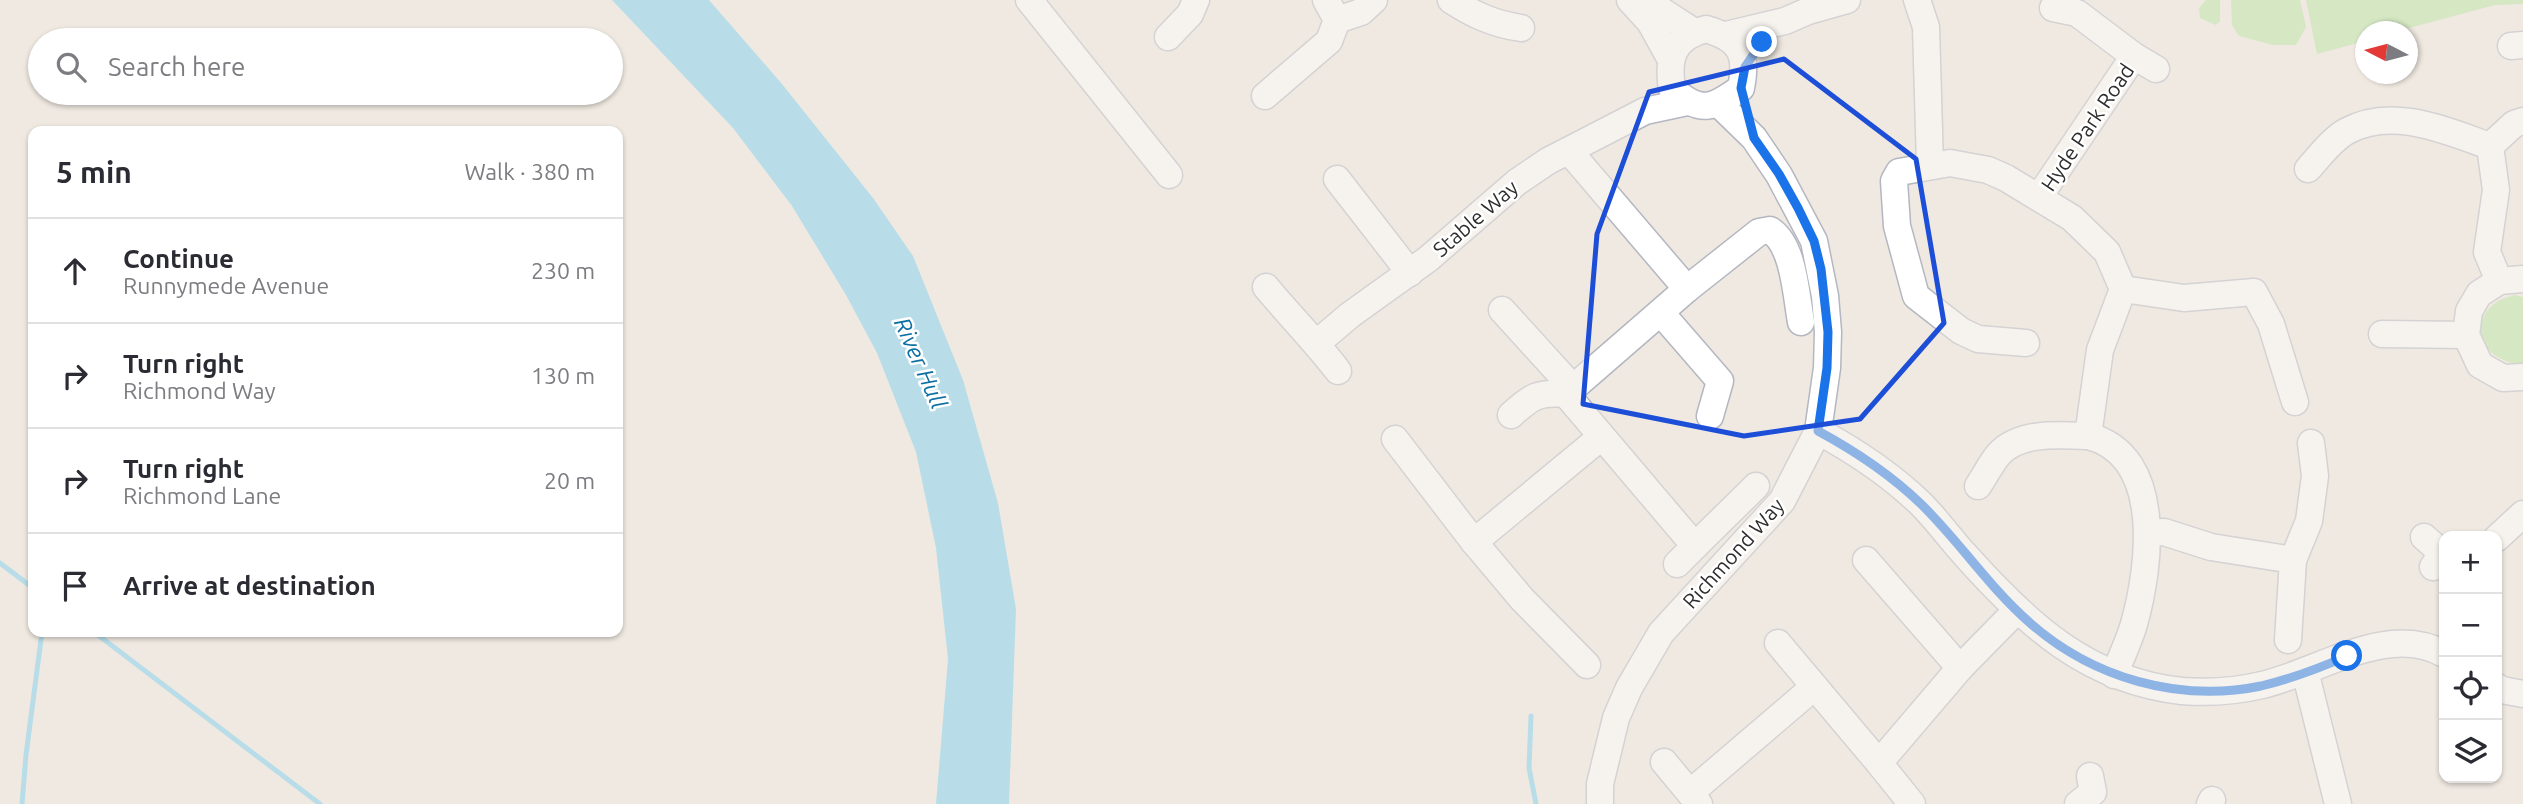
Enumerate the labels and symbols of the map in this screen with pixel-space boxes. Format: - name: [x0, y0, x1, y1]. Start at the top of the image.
- north arrow: [2355, 21, 2418, 84]
- route end: [1746, 26, 1777, 57]
- street label: Hyde Park Road: [2036, 59, 2138, 195]
- street label: Stable Way: [1428, 175, 1522, 261]
- water label: River Hull: [890, 313, 952, 413]
- street label: Richmond Way: [1677, 493, 1789, 613]
- route start: [2331, 640, 2362, 671]

